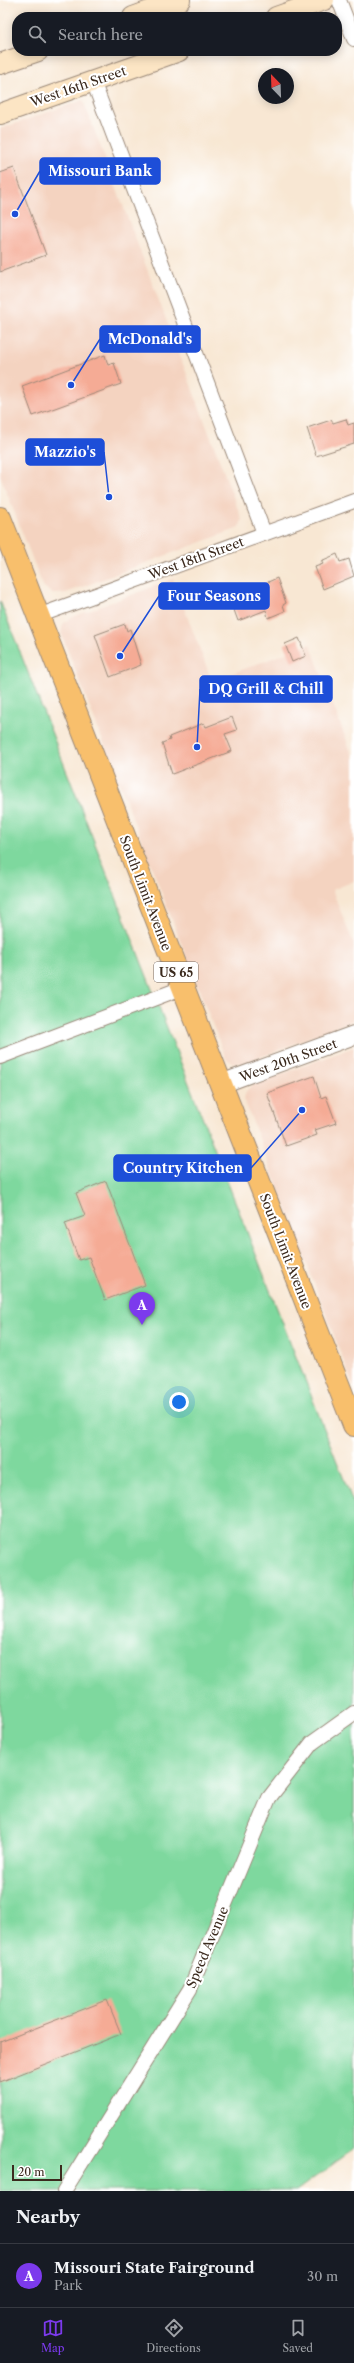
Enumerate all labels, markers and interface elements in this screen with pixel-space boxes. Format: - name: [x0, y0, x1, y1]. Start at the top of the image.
- search box: [12, 12, 342, 56]
- icon: search: [26, 23, 48, 45]
- text: Search here: [58, 25, 143, 44]
- street label: West 16th Street: [27, 62, 128, 110]
- north arrow: [258, 68, 294, 104]
- callout: Missouri Bank: [40, 158, 160, 184]
- text: Missouri Bank: [48, 162, 153, 180]
- callout: McDonald's: [100, 326, 200, 352]
- text: McDonald's: [108, 330, 192, 348]
- callout: Mazzio's: [26, 439, 104, 465]
- text: Mazzio's: [34, 443, 96, 461]
- street label: West 18th Street: [145, 533, 246, 583]
- callout: Four Seasons: [159, 583, 269, 609]
- text: Four Seasons: [167, 587, 261, 605]
- callout: DQ Grill & Chill: [200, 676, 332, 702]
- text: DQ Grill & Chill: [208, 680, 324, 698]
- street label: South Limit Avenue: [117, 833, 175, 953]
- road number: US 65: [154, 962, 198, 982]
- street label: West 20th Street: [236, 1035, 339, 1085]
- callout: Country Kitchen: [114, 1155, 251, 1181]
- text: Country Kitchen: [123, 1159, 244, 1177]
- street label: South Limit Avenue: [257, 1191, 315, 1311]
- pin: A: [129, 1292, 155, 1325]
- your location: [169, 1392, 189, 1412]
- street label: Speed Avenue: [183, 1904, 231, 1990]
- scale bar: [12, 2163, 62, 2182]
- text: 20 m: [18, 2165, 44, 2179]
- text: Nearby: [16, 2207, 80, 2227]
- text: Missouri State Fairground: [54, 2258, 255, 2277]
- text: A: [24, 2268, 34, 2284]
- text: 30 m: [307, 2268, 338, 2284]
- text: Park: [54, 2277, 82, 2293]
- tab: Map: [41, 2317, 65, 2355]
- tab: Directions: [146, 2317, 201, 2355]
- tab: Saved: [283, 2317, 313, 2355]

